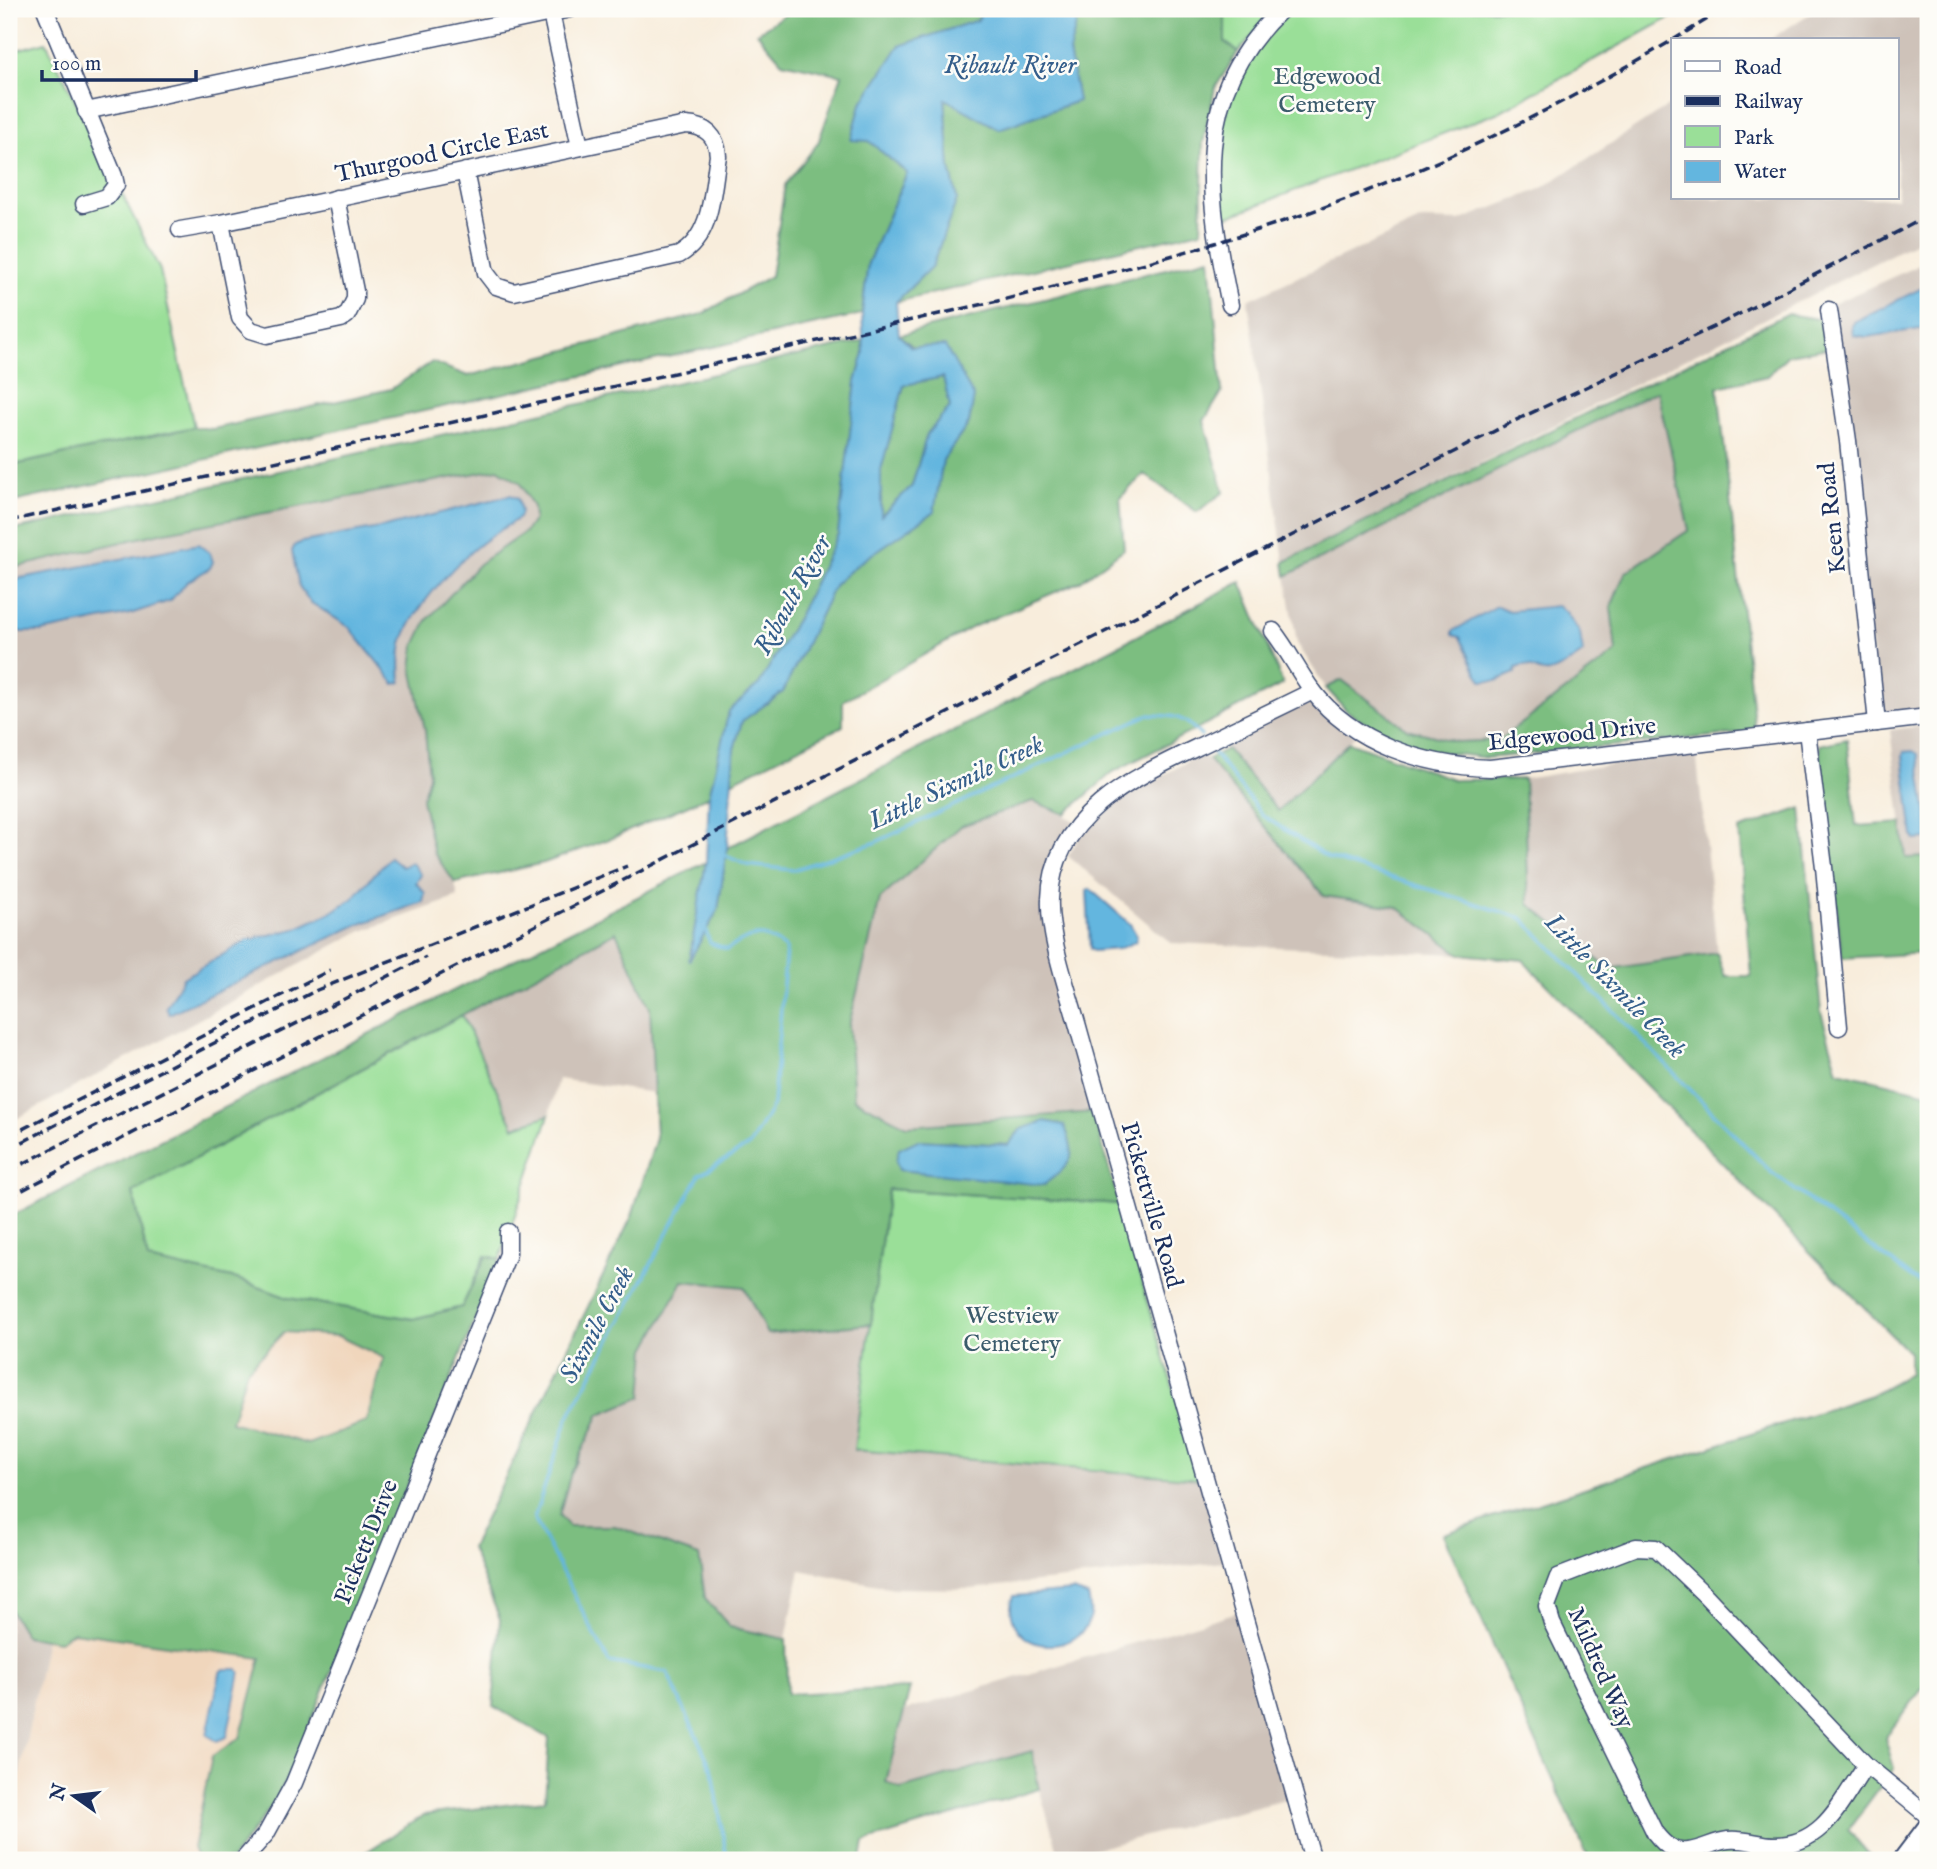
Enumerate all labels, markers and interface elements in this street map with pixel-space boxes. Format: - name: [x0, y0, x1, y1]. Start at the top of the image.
- scale bar: [42, 38, 196, 82]
- legend: [1671, 38, 1898, 200]
- water label: Ribault River: [944, 49, 1077, 82]
- text: 100 m: [52, 51, 101, 78]
- text: Road: [1734, 55, 1782, 82]
- park label: Edgewood Cemetery: [1273, 62, 1381, 121]
- text: Railway: [1734, 89, 1804, 116]
- street label: Thurgood Circle East: [333, 115, 551, 191]
- text: Park: [1734, 125, 1775, 152]
- text: Water: [1734, 159, 1787, 186]
- street label: Keen Road: [1812, 461, 1854, 575]
- water label: Ribault River: [747, 528, 840, 661]
- street label: Edgewood Drive: [1486, 711, 1658, 759]
- water label: Little Sixmile Creek: [862, 728, 1049, 838]
- water label: Little Sixmile Creek: [1537, 906, 1693, 1066]
- street label: Pickettville Road: [1112, 1118, 1190, 1292]
- water label: Sixmile Creek: [552, 1260, 642, 1389]
- park label: Westview Cemetery: [963, 1301, 1061, 1360]
- street label: Pickett Drive: [328, 1475, 406, 1609]
- street label: Mildred Way: [1560, 1603, 1641, 1734]
- north arrow: [38, 1760, 108, 1830]
- text: N: [46, 1781, 73, 1804]

